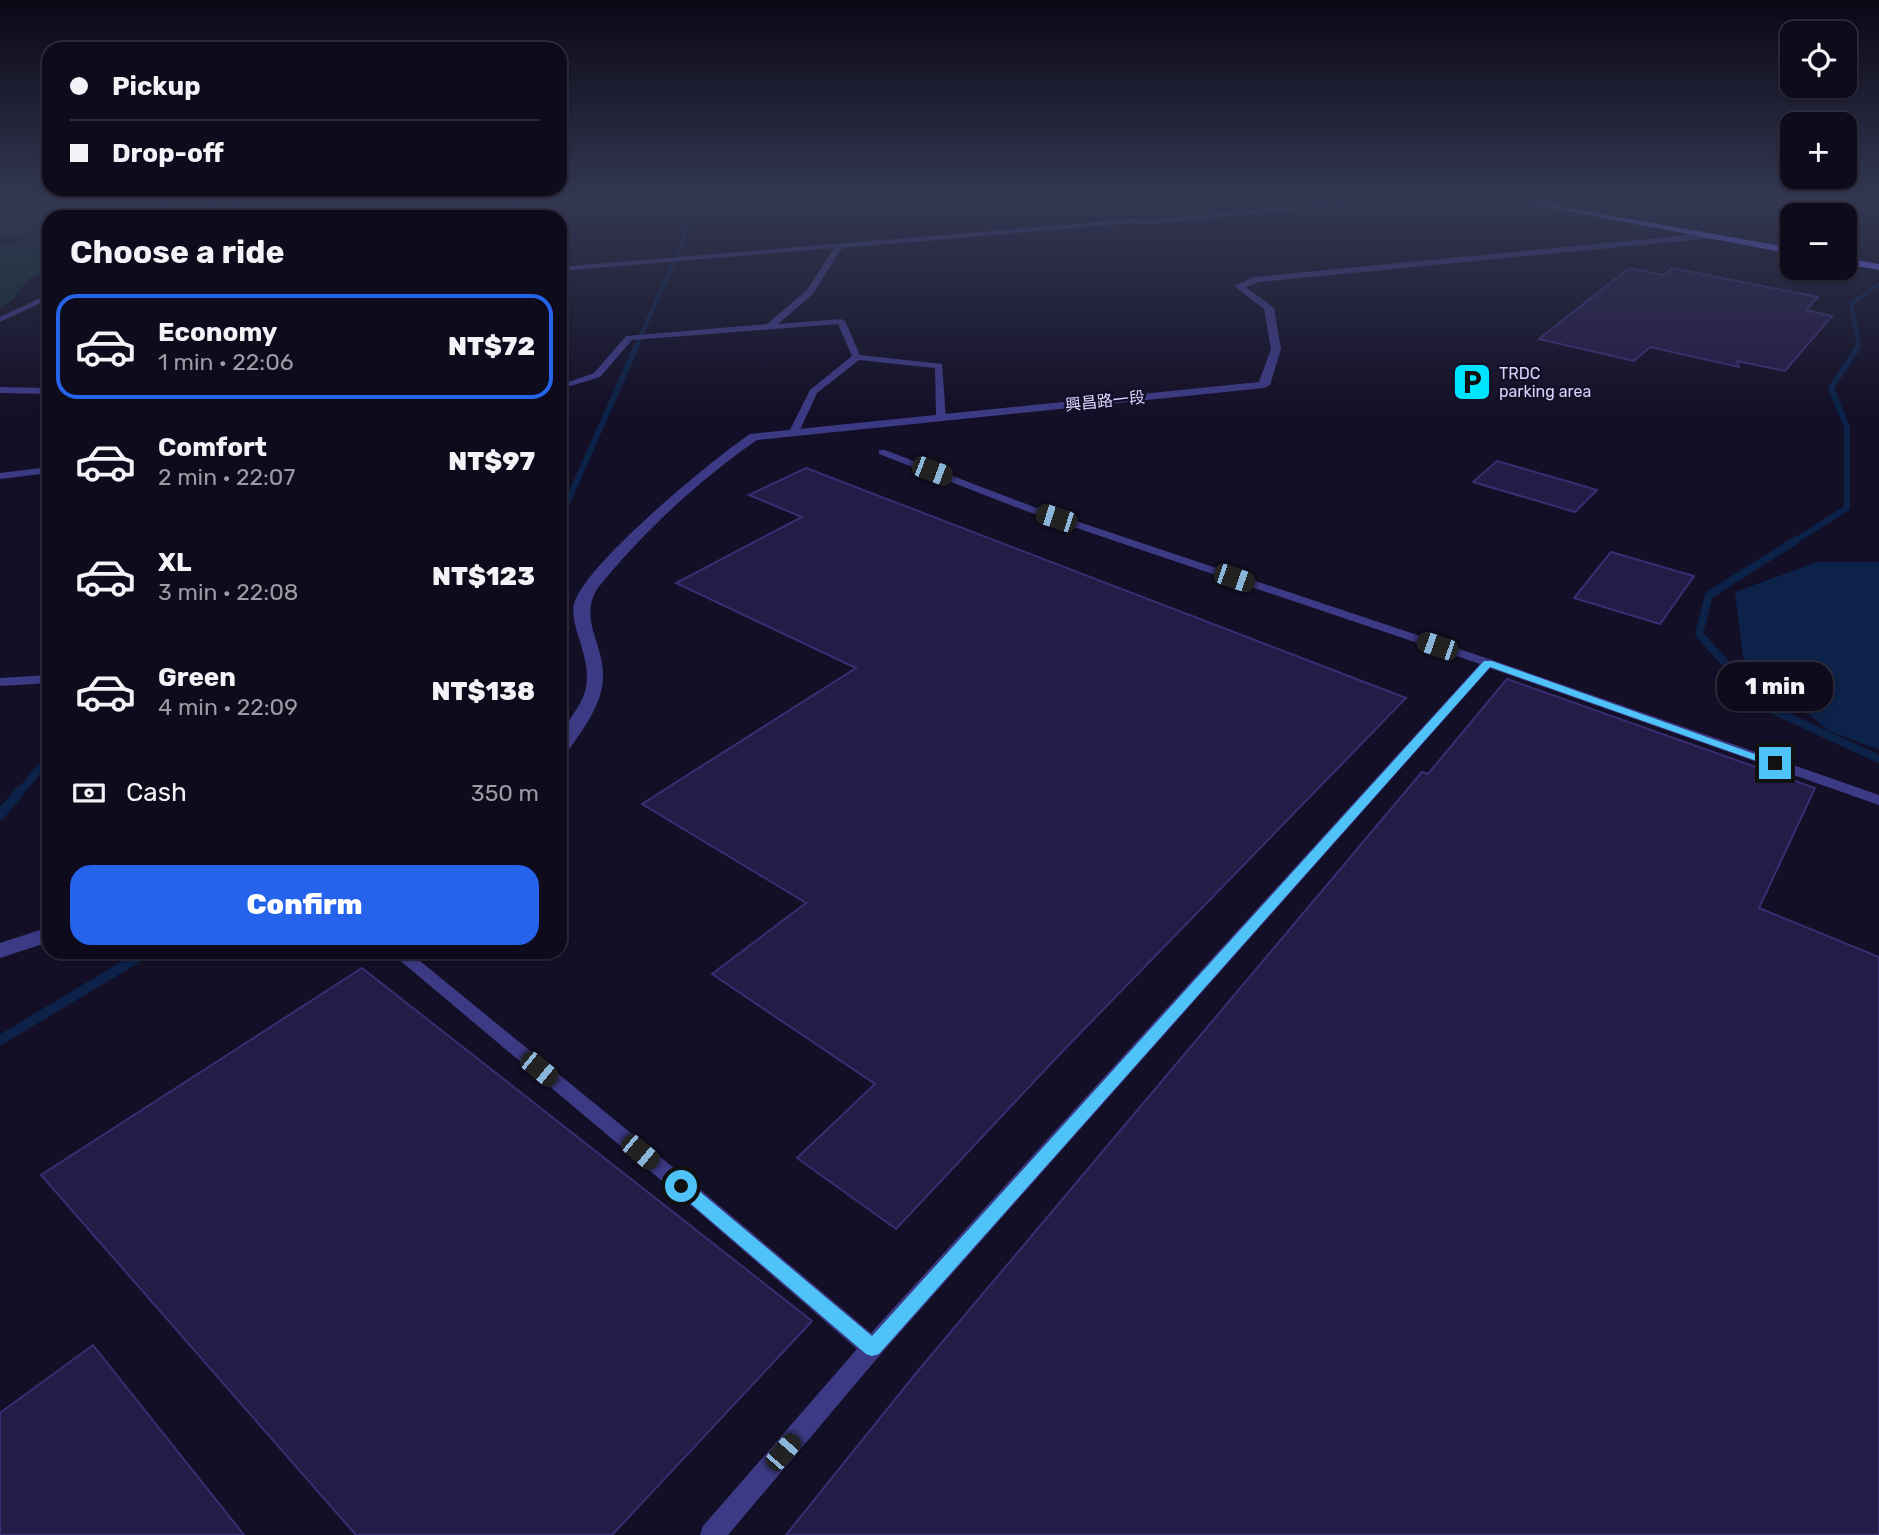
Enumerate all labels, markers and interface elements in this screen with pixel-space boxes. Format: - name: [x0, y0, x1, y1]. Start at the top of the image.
- map controls: [1780, 21, 1857, 280]
- button: locate: [1780, 21, 1857, 98]
- text: Pickup: [112, 71, 201, 102]
- button: +: [1780, 112, 1857, 189]
- text: Drop-off: [112, 138, 224, 169]
- button: −: [1780, 203, 1857, 280]
- text: Choose a ride: [70, 233, 284, 271]
- icon: car: [74, 315, 137, 378]
- text: Economy: [158, 317, 277, 348]
- text: NT$72: [448, 331, 535, 362]
- text: 1 min · 22:06: [158, 348, 294, 376]
- parking icon: TRDC parking area: [1451, 361, 1493, 403]
- place label: TRDC parking area: [1499, 364, 1591, 401]
- street label: 興昌路一段: [1064, 387, 1146, 415]
- icon: car: [74, 430, 137, 493]
- text: Comfort: [158, 432, 267, 463]
- text: NT$97: [448, 446, 535, 477]
- car: [909, 454, 956, 488]
- text: 2 min · 22:07: [158, 463, 295, 491]
- car: [1033, 502, 1080, 534]
- icon: car: [74, 545, 137, 608]
- text: XL: [158, 547, 191, 578]
- text: NT$123: [432, 561, 535, 592]
- car: [1211, 561, 1258, 595]
- text: 3 min · 22:08: [158, 578, 298, 606]
- car: [1414, 629, 1461, 663]
- icon: car: [74, 660, 137, 723]
- text: Green: [158, 662, 236, 693]
- callout: 1 min: [1717, 662, 1833, 710]
- text: 1 min: [1745, 672, 1805, 700]
- text: NT$138: [432, 676, 535, 707]
- text: 4 min · 22:09: [158, 693, 298, 721]
- route end: [1759, 747, 1791, 779]
- icon: cash: [70, 774, 108, 812]
- text: Cash: [126, 777, 187, 808]
- text: 350 m: [471, 779, 539, 807]
- button: Confirm: [70, 865, 539, 945]
- car: [517, 1048, 562, 1090]
- car: [618, 1130, 663, 1174]
- route start: [665, 1170, 697, 1202]
- car: [762, 1429, 805, 1475]

